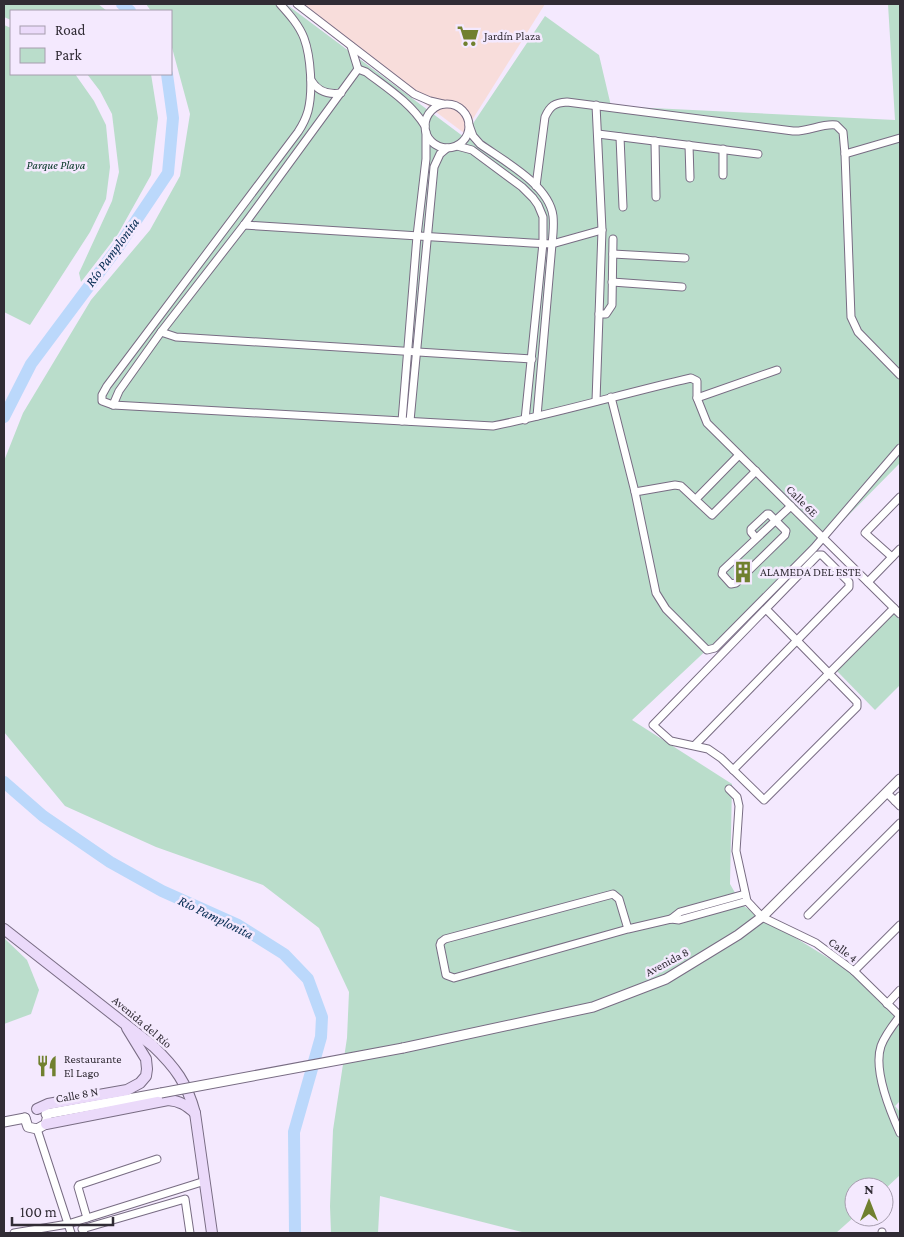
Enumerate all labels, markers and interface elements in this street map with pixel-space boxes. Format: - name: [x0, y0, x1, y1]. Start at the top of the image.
- legend: [10, 10, 172, 75]
- text: Road: [55, 22, 86, 38]
- supermarket icon: Jardín Plaza: [455, 23, 481, 49]
- place label: Jardín Plaza: [483, 29, 541, 43]
- text: Park: [55, 47, 82, 63]
- park label: Parque Playa: [27, 158, 86, 172]
- water label: Río Pamplonita: [82, 214, 143, 290]
- street label: Calle 6E: [783, 482, 821, 520]
- building icon: ALAMEDA DEL ESTE: [730, 559, 756, 585]
- place label: ALAMEDA DEL ESTE: [760, 565, 861, 579]
- water label: Río Pamplonita: [176, 892, 256, 942]
- street label: Calle 4: [826, 935, 860, 965]
- street label: Avenida 8: [643, 945, 691, 979]
- street label: Avenida del Río: [109, 993, 175, 1051]
- place label: Restaurante El Lago: [64, 1052, 122, 1080]
- restaurant icon: Restaurante El Lago: [34, 1053, 60, 1079]
- street label: Calle 8 N: [55, 1084, 99, 1106]
- north arrow: [844, 1177, 894, 1227]
- text: N: [864, 1181, 874, 1197]
- scale bar: [12, 1194, 114, 1226]
- text: 100 m: [20, 1204, 57, 1220]

